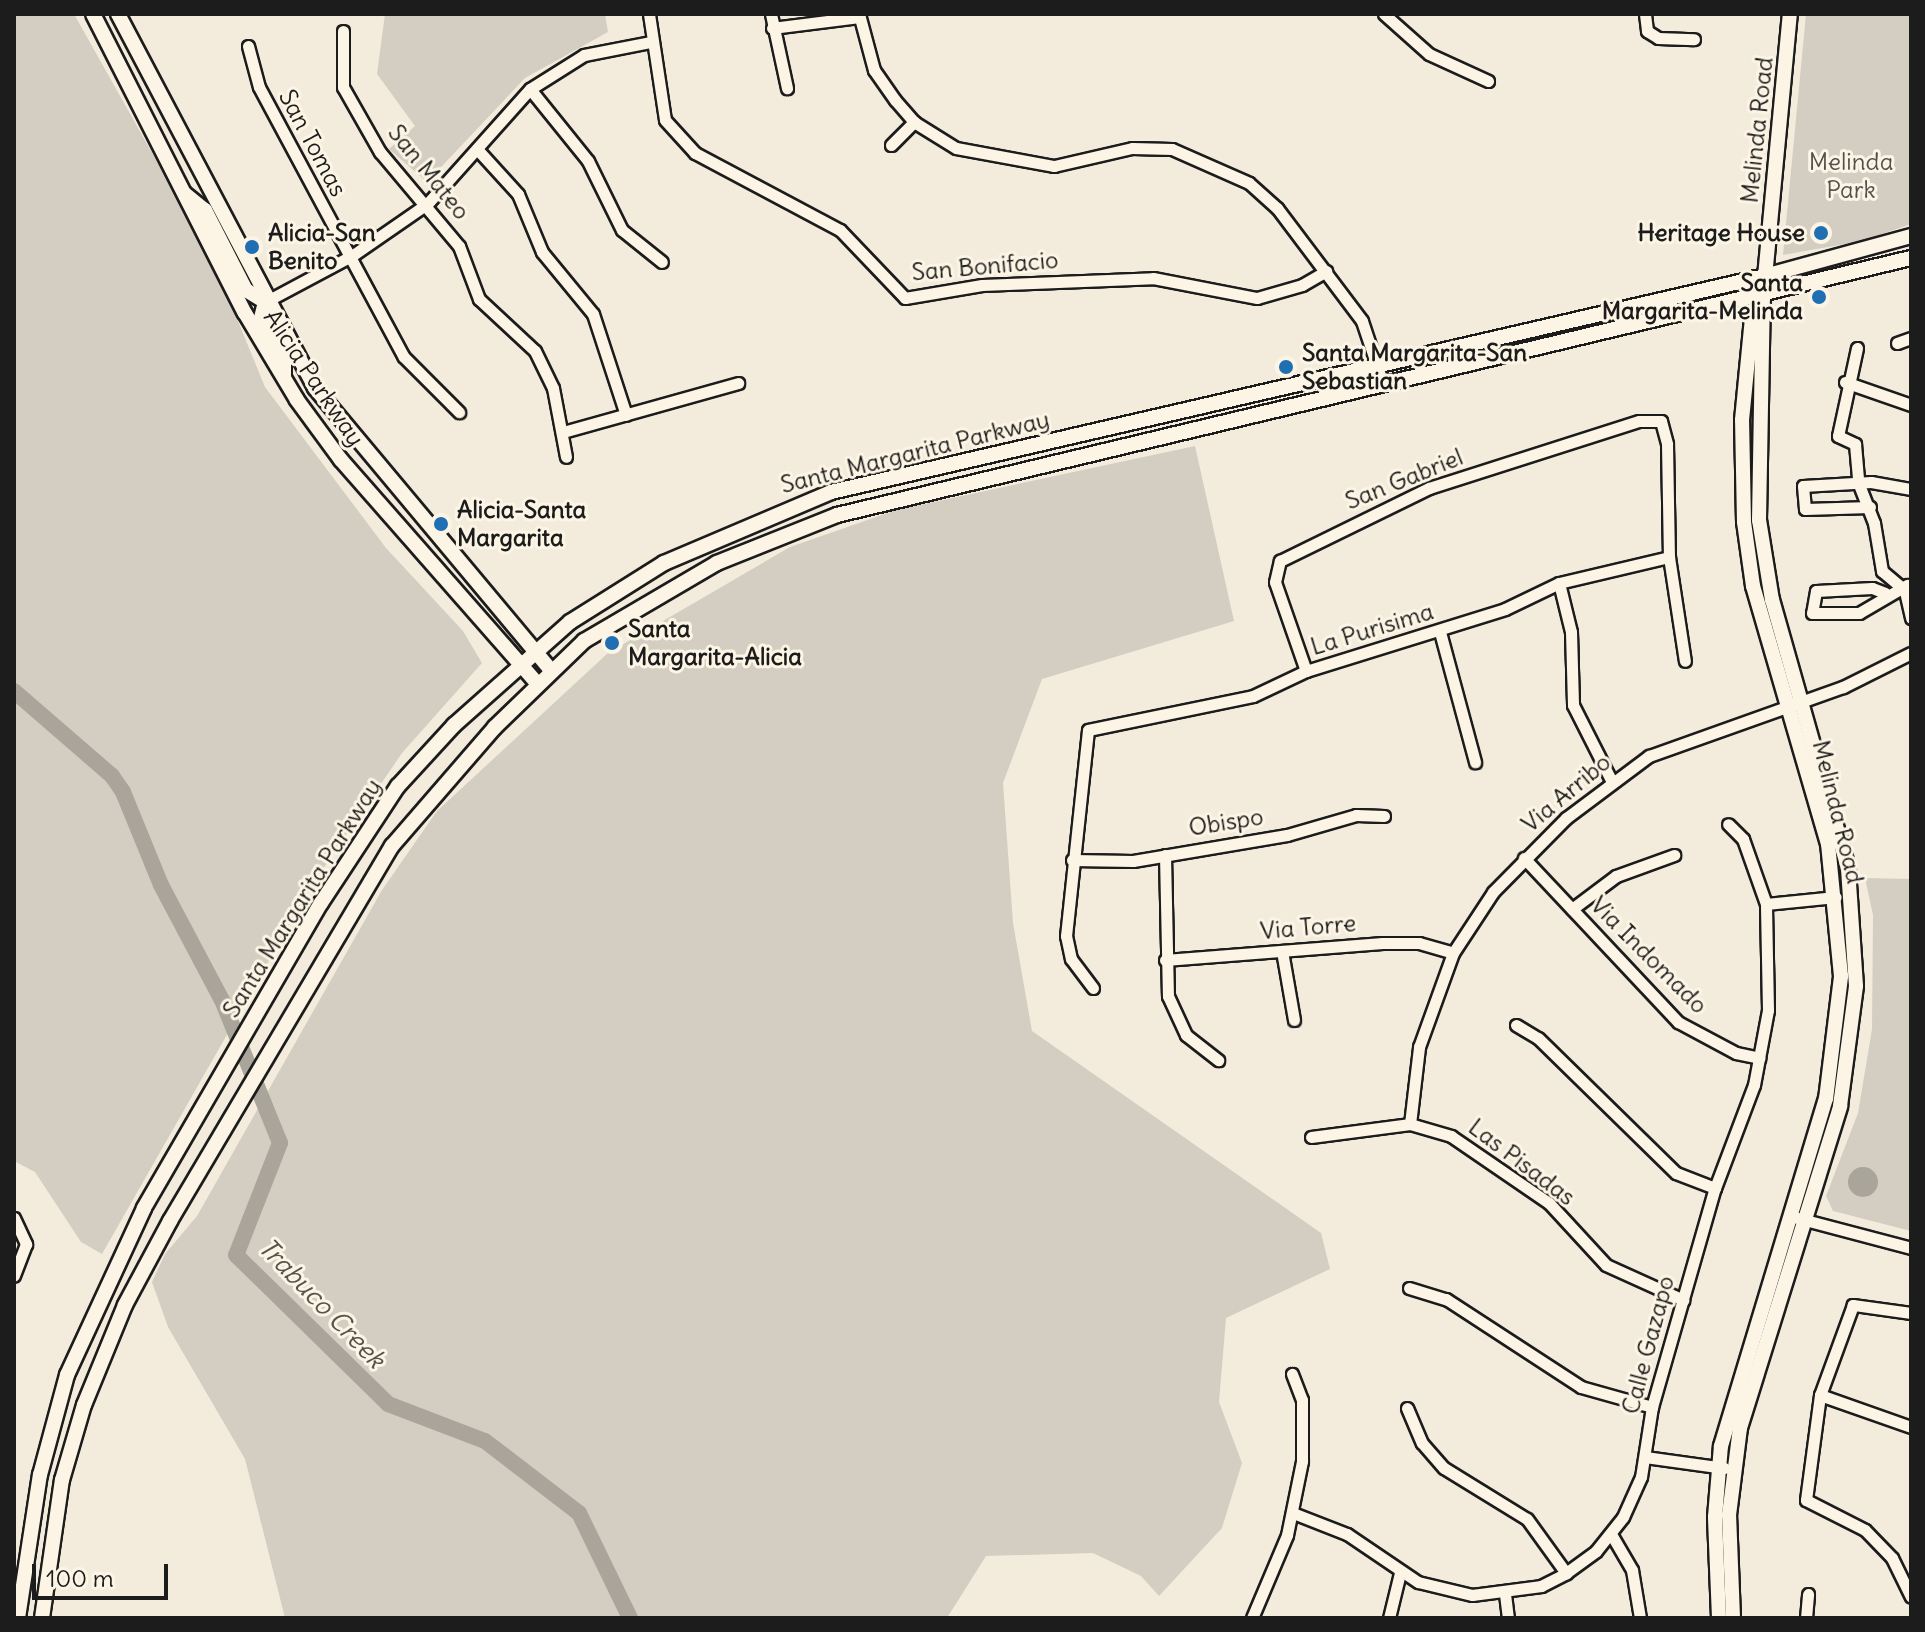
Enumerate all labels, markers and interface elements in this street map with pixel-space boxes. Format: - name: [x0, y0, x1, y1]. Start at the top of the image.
- street label: Melinda Road: [1735, 56, 1779, 204]
- street label: San Tomas: [273, 85, 353, 201]
- street label: San Mateo: [382, 119, 476, 225]
- park label: Melinda Park: [1809, 148, 1893, 204]
- place label: Alicia-San Benito: [268, 219, 376, 275]
- place label: Heritage House: [1638, 219, 1805, 247]
- marker: Heritage House: [1812, 224, 1830, 242]
- marker: Alicia-San Benito: [243, 238, 261, 256]
- street label: San Bonifacio: [910, 245, 1060, 287]
- place label: Santa Margarita-Melinda: [1602, 269, 1803, 325]
- marker: Santa Margarita-Melinda: [1810, 288, 1828, 306]
- street label: Alicia Parkway: [258, 304, 370, 452]
- place label: Santa Margarita-San Sebastian: [1302, 339, 1527, 395]
- marker: Santa Margarita-San Sebastian: [1277, 358, 1295, 376]
- street label: Santa Margarita Parkway: [778, 405, 1052, 499]
- street label: San Gabriel: [1341, 442, 1467, 516]
- place label: Alicia-Santa Margarita: [457, 496, 586, 552]
- marker: Alicia-Santa Margarita: [432, 515, 450, 533]
- street label: La Purisima: [1307, 597, 1437, 661]
- place label: Santa Margarita-Alicia: [628, 615, 802, 671]
- marker: Santa Margarita-Alicia: [603, 634, 621, 652]
- street label: Melinda Road: [1806, 737, 1870, 887]
- street label: Via Arribo: [1516, 748, 1616, 838]
- street label: Santa Margarita Parkway: [217, 773, 387, 1023]
- street label: Obispo: [1187, 802, 1265, 842]
- street label: Via Indomado: [1584, 890, 1714, 1020]
- street label: Via Torre: [1259, 908, 1357, 946]
- street label: Las Pisadas: [1463, 1112, 1581, 1212]
- water label: Trabuco Creek: [252, 1232, 392, 1374]
- street label: Calle Gazapo: [1616, 1273, 1680, 1417]
- scale bar: [36, 1548, 172, 1598]
- text: 100 m: [46, 1563, 114, 1593]

